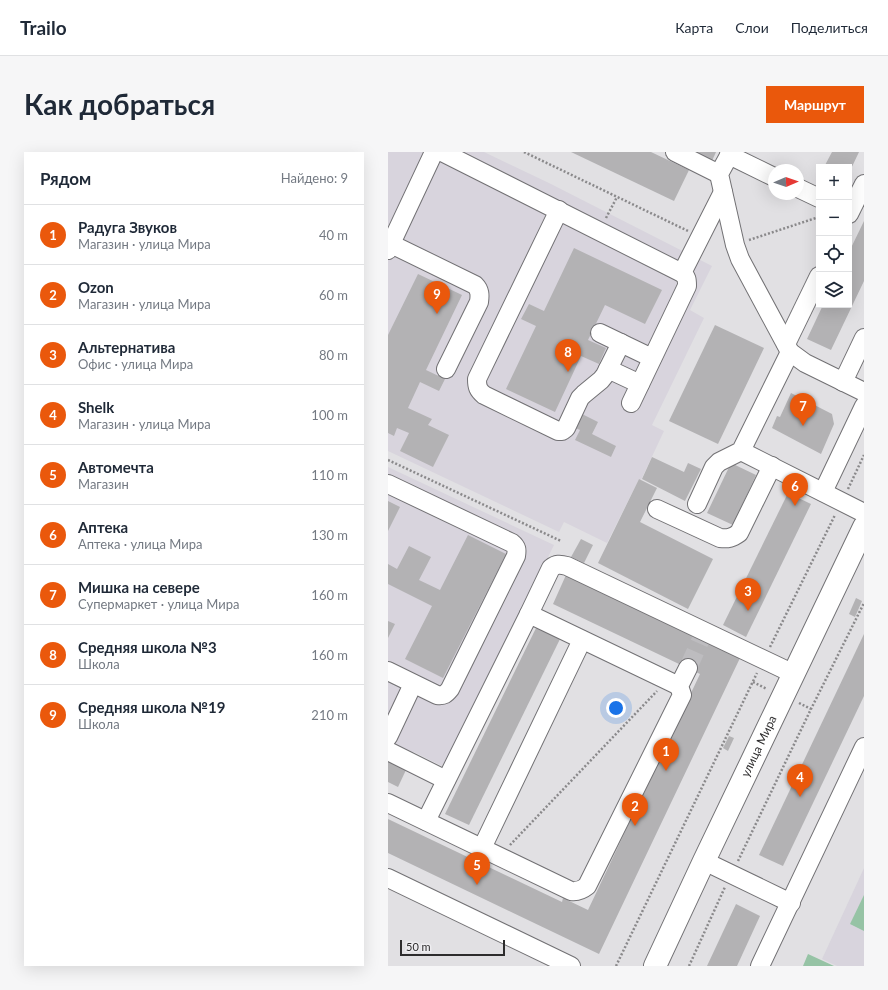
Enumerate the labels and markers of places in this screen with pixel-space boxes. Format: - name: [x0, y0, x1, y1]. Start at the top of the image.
- pin: 9: [424, 281, 450, 314]
- pin: 8: [555, 339, 581, 372]
- pin: 7: [790, 393, 816, 426]
- pin: 6: [782, 473, 808, 506]
- pin: 3: [735, 578, 761, 611]
- pin: 1: [653, 738, 679, 771]
- pin: 4: [787, 764, 813, 797]
- pin: 2: [622, 793, 648, 826]
- pin: 5: [464, 852, 490, 885]

